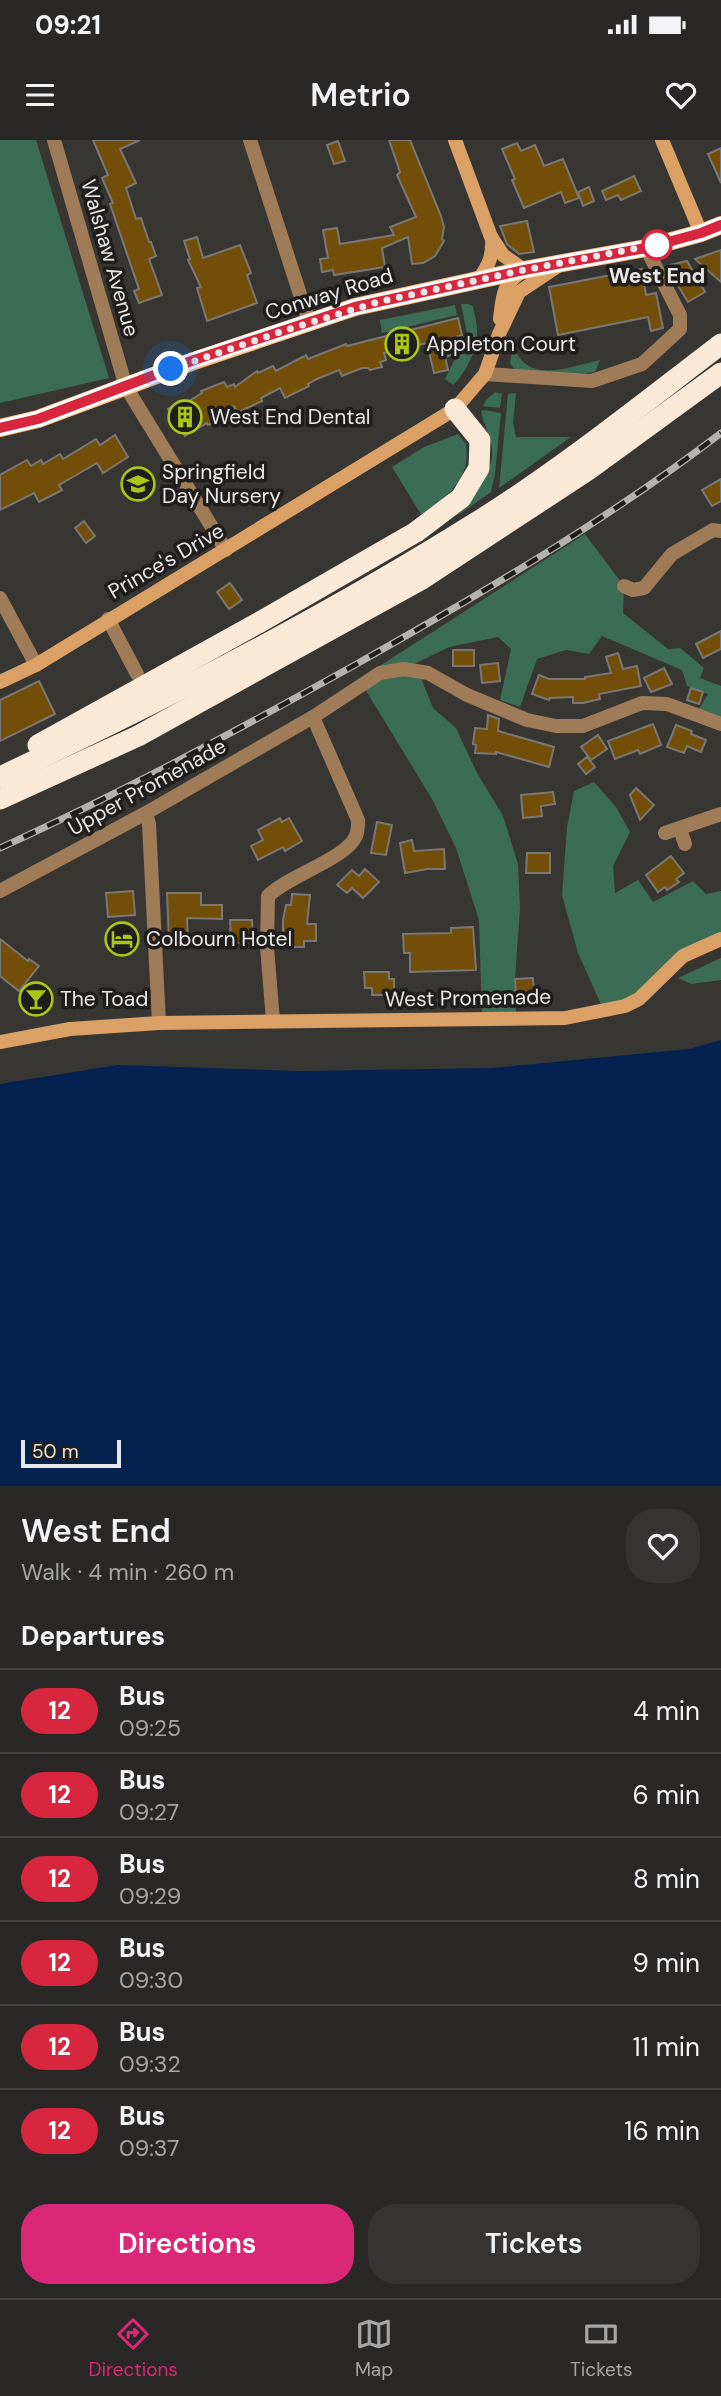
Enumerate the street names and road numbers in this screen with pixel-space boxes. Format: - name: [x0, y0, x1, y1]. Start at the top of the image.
- street label: Walshaw Avenue: [74, 176, 146, 340]
- street label: Conway Road: [262, 261, 396, 327]
- street label: Prince's Drive: [103, 517, 229, 605]
- street label: Upper Promenade: [63, 732, 231, 842]
- street label: West Promenade: [385, 983, 551, 1013]

